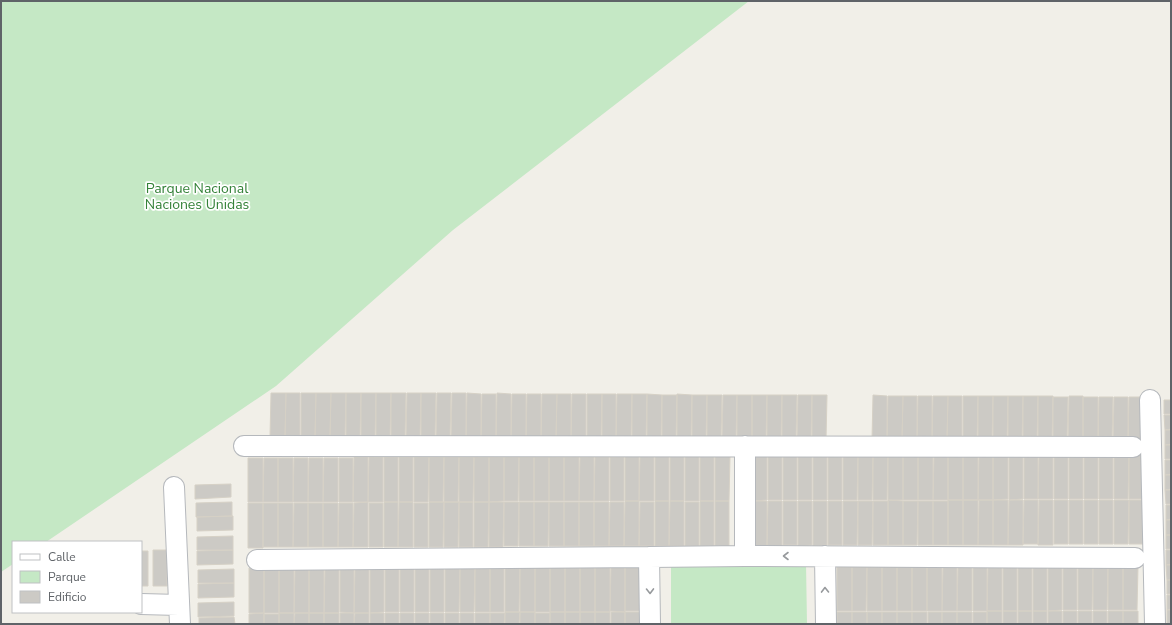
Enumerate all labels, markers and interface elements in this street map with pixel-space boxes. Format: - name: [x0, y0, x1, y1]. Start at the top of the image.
- park label: Parque Nacional Naciones Unidas: [145, 179, 250, 214]
- legend: [12, 541, 142, 613]
- text: Calle: [48, 549, 76, 565]
- one-way arrow: [783, 552, 789, 560]
- text: Parque: [48, 569, 86, 585]
- one-way arrow: [821, 587, 829, 593]
- one-way arrow: [645, 588, 654, 594]
- text: Edificio: [48, 589, 87, 605]

